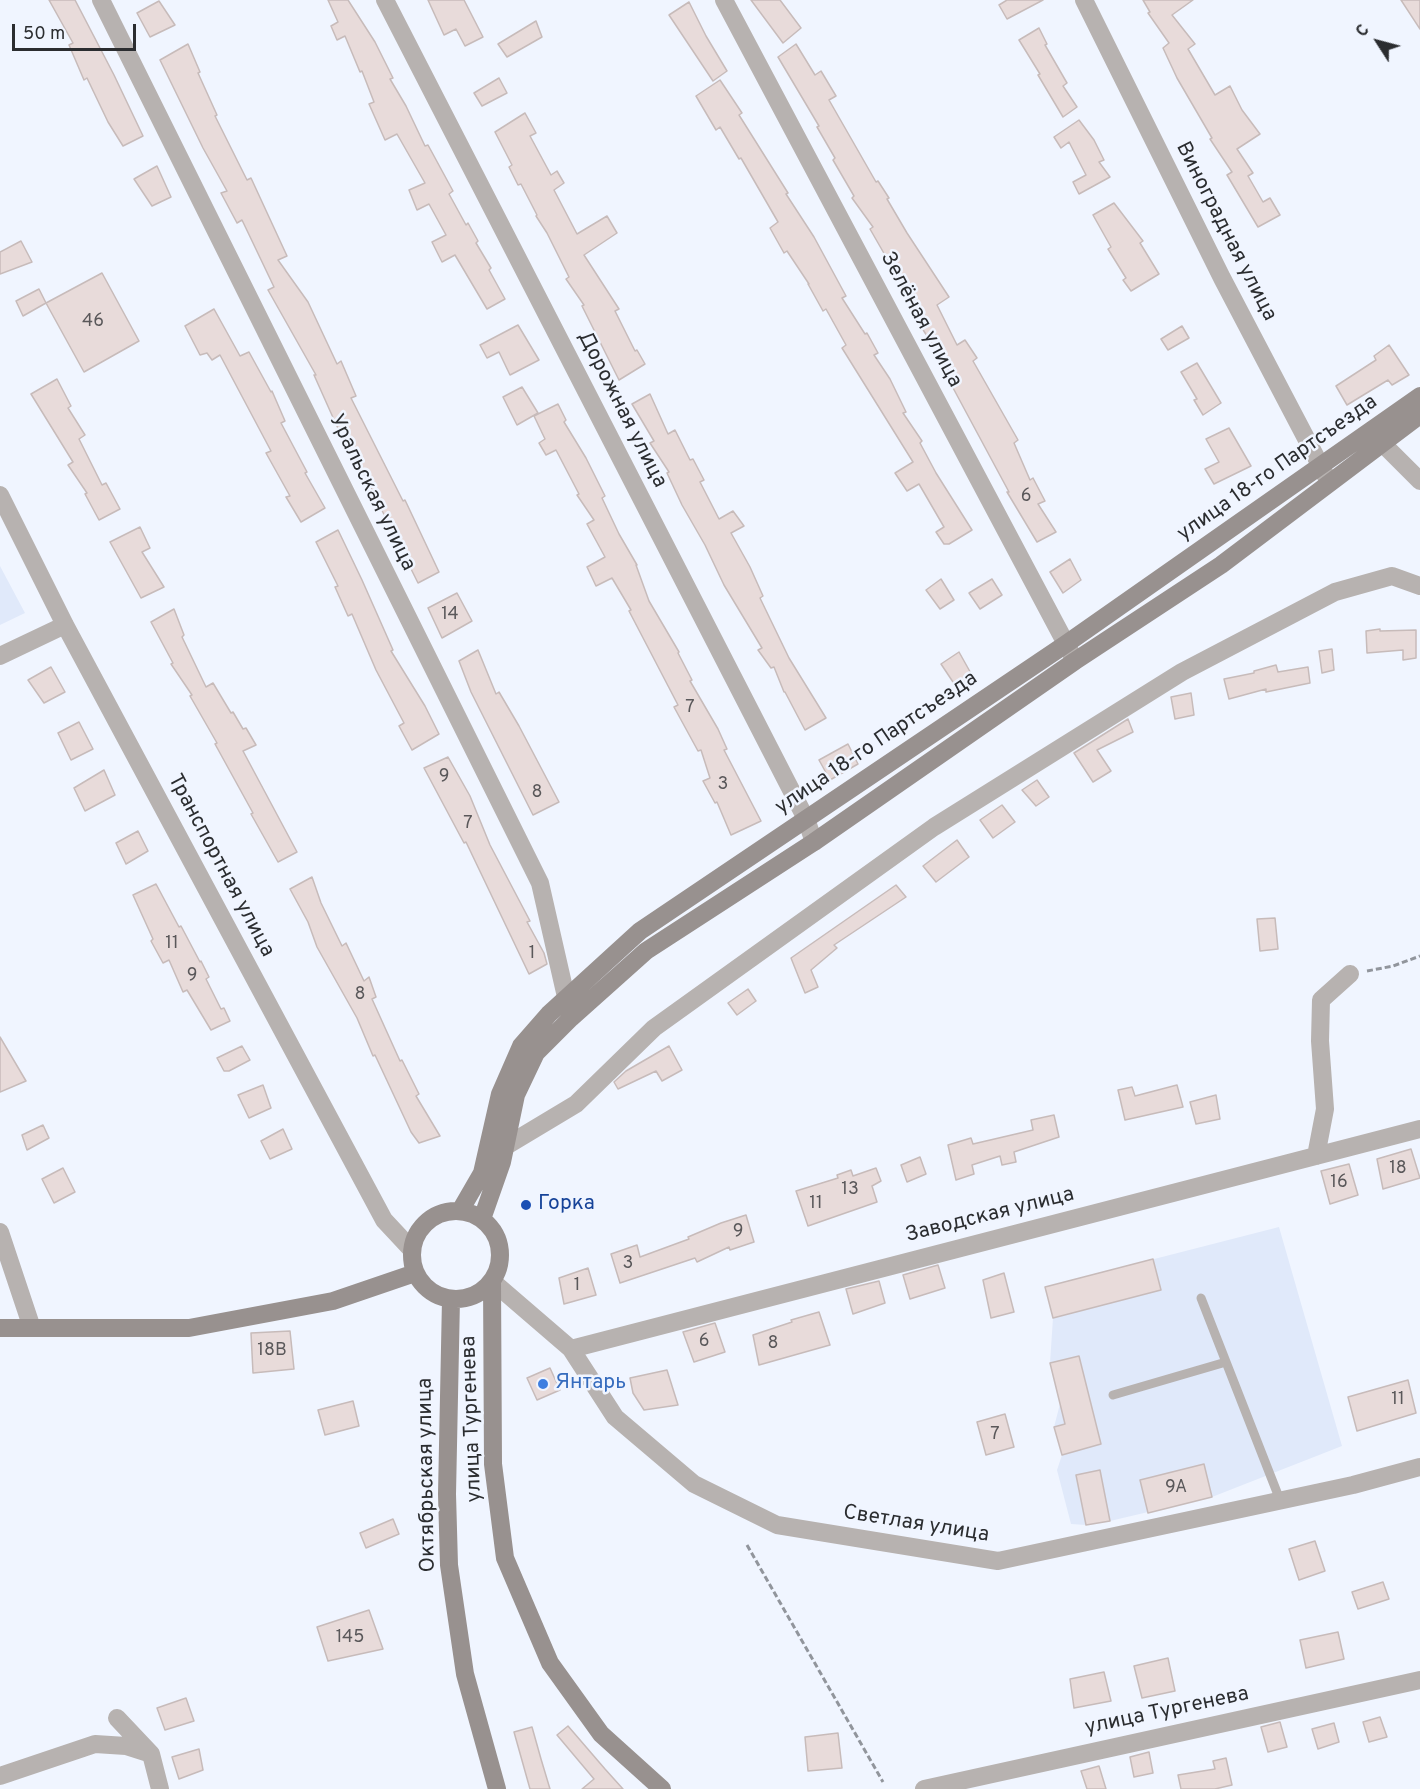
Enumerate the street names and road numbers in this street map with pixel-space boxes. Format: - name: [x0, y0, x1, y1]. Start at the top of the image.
- street label: Виноградная улица: [1169, 138, 1281, 326]
- street label: Зелёная улица: [874, 248, 966, 392]
- street label: Дорожная улица: [571, 328, 671, 492]
- street label: улица 18-го Партсъезда: [1173, 390, 1383, 548]
- street label: Уральская улица: [322, 411, 420, 575]
- street label: улица 18-го Партсъезда: [771, 667, 983, 821]
- street label: Транспортная улица: [161, 770, 279, 962]
- street label: Заводская улица: [903, 1183, 1077, 1249]
- street label: улица Тургенева: [457, 1335, 489, 1503]
- street label: Октябрьская улица: [414, 1378, 442, 1572]
- street label: Светлая улица: [841, 1501, 991, 1549]
- street label: улица Тургенева: [1083, 1682, 1251, 1742]

